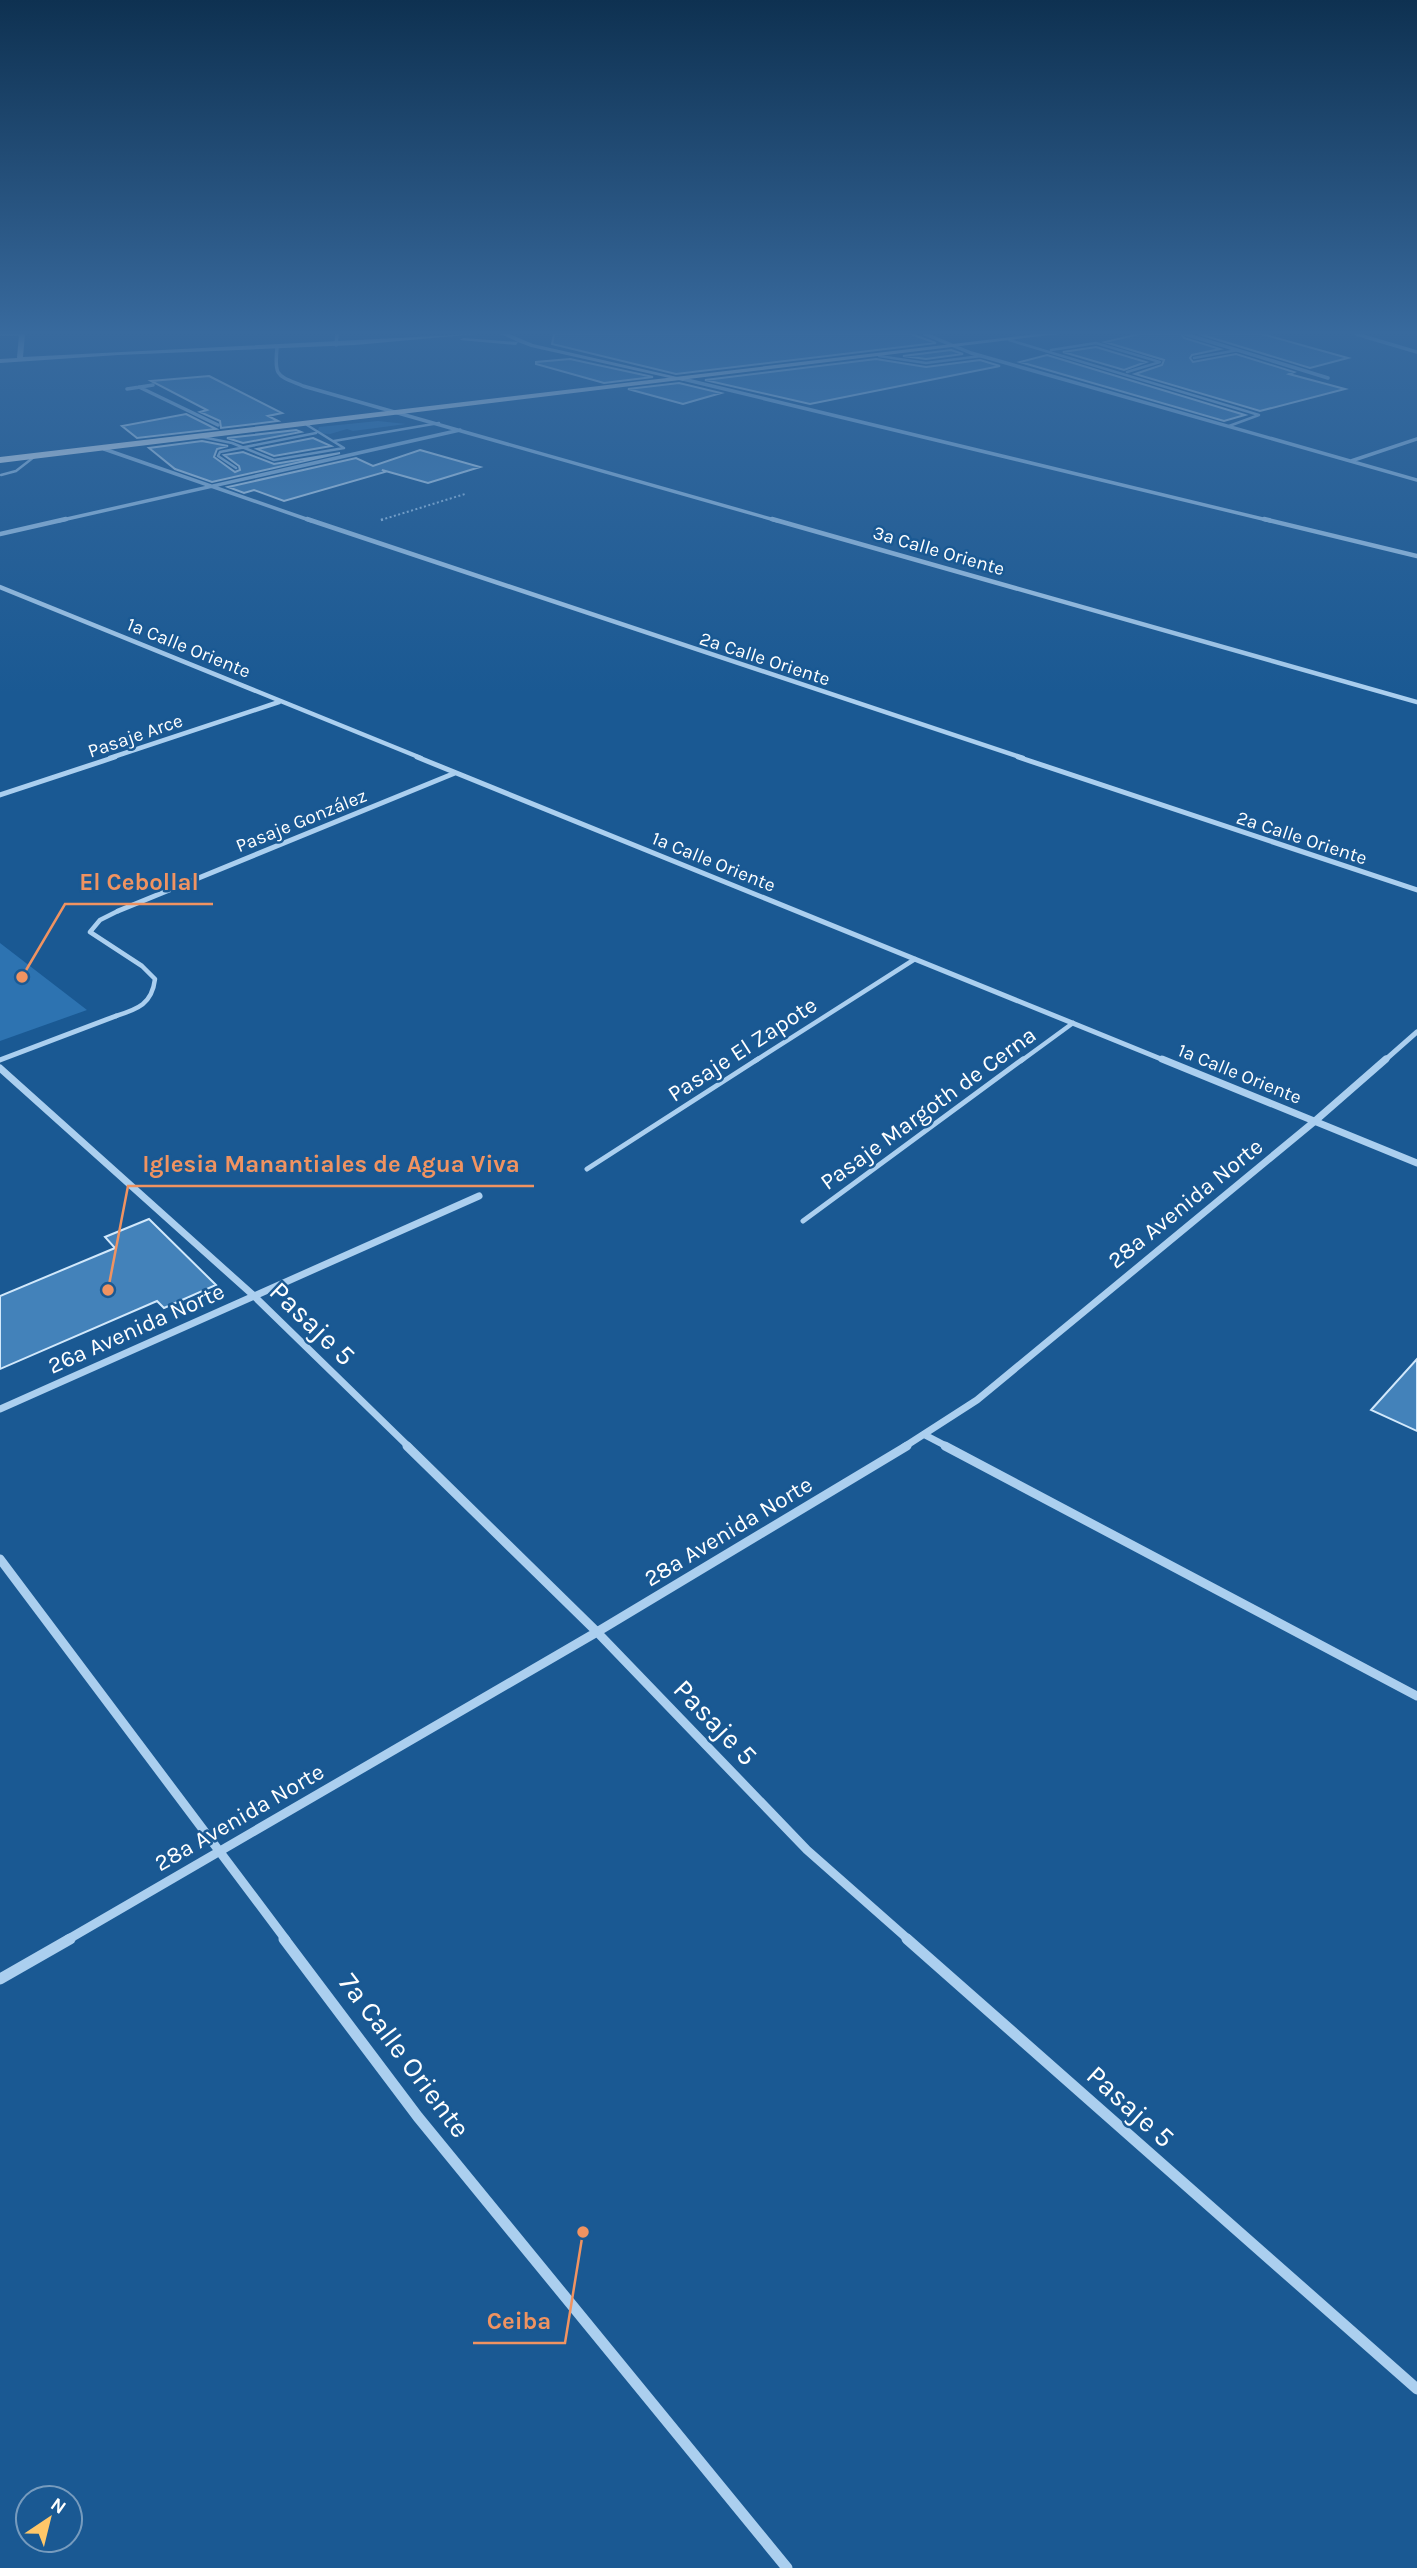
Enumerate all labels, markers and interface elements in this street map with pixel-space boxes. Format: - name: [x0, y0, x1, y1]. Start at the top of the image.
- street label: 3a Calle Oriente: [870, 522, 1007, 580]
- street label: 1a Calle Oriente: [124, 613, 254, 683]
- street label: 2a Calle Oriente: [697, 627, 833, 690]
- street label: Pasaje Arce: [85, 709, 186, 762]
- street label: Pasaje González: [233, 785, 370, 857]
- street label: 2a Calle Oriente: [1234, 806, 1370, 869]
- street label: 1a Calle Oriente: [649, 827, 779, 897]
- callout: El Cebollal: [65, 859, 213, 904]
- text: El Cebollal: [79, 868, 199, 896]
- street label: Pasaje El Zapote: [663, 991, 822, 1108]
- street label: Pasaje Margoth de Cerna: [815, 1021, 1041, 1196]
- street label: 1a Calle Oriente: [1175, 1039, 1305, 1109]
- street label: 28a Avenida Norte: [1103, 1133, 1268, 1274]
- callout: Iglesia Manantiales de Agua Viva: [128, 1141, 534, 1186]
- text: Iglesia Manantiales de Agua Viva: [142, 1150, 520, 1178]
- street label: Pasaje 5: [263, 1274, 362, 1372]
- street label: 26a Avenida Norte: [44, 1277, 229, 1379]
- street label: 28a Avenida Norte: [639, 1471, 817, 1592]
- street label: Pasaje 5: [667, 1673, 765, 1772]
- street label: 28a Avenida Norte: [150, 1758, 329, 1877]
- street label: 7a Calle Oriente: [332, 1967, 477, 2144]
- street label: Pasaje 5: [1080, 2058, 1181, 2154]
- callout: Ceiba: [473, 2298, 565, 2343]
- text: Ceiba: [487, 2307, 551, 2335]
- north arrow: [14, 2484, 84, 2554]
- text: N: [46, 2493, 70, 2519]

